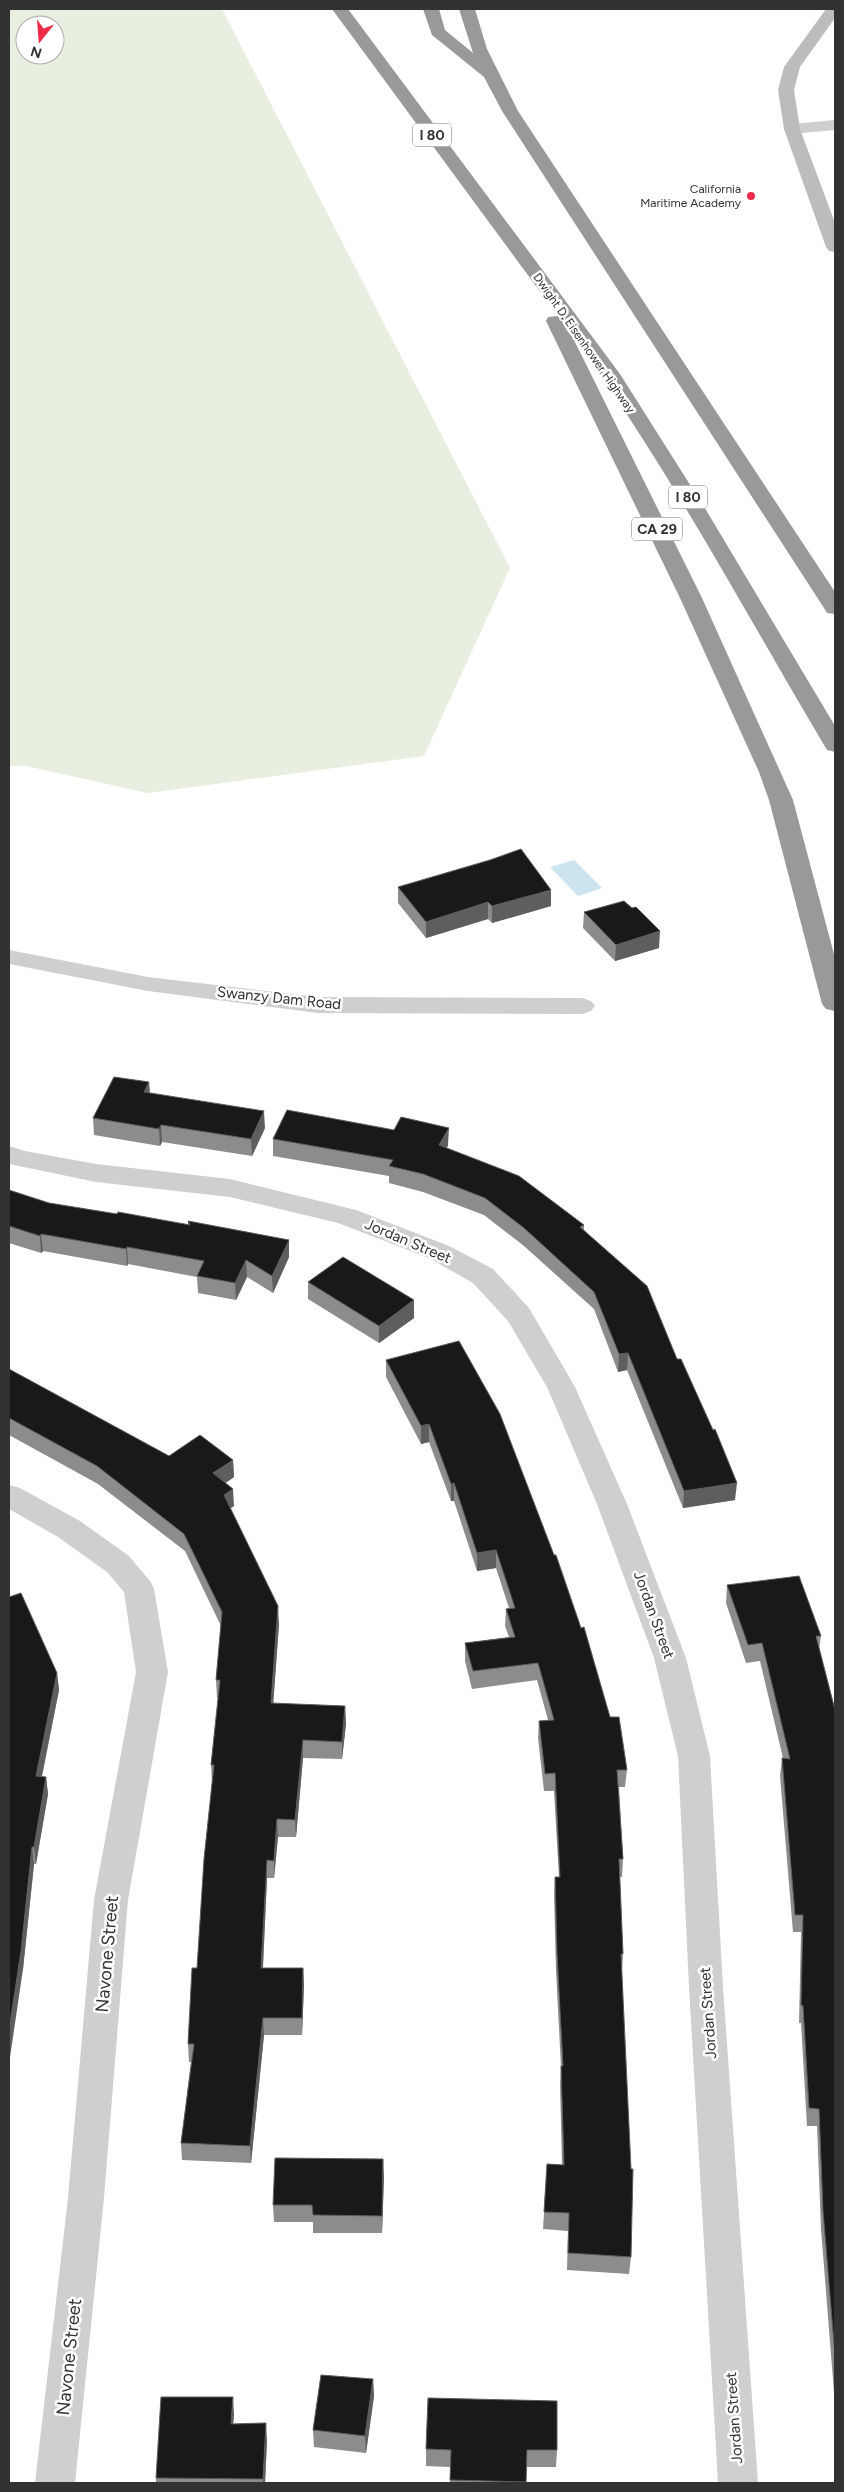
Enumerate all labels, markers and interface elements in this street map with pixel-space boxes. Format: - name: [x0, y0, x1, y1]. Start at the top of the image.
- north arrow: [15, 15, 65, 65]
- text: N: [29, 42, 44, 62]
- road number: I 80: [413, 124, 451, 146]
- place label: California Maritime Academy: [640, 182, 742, 210]
- marker: California Maritime Academy: [745, 190, 757, 202]
- street label: Dwight D. Eisenhower Highway: [530, 270, 638, 416]
- road number: I 80: [669, 486, 707, 508]
- road number: CA 29: [632, 518, 682, 540]
- street label: Swanzy Dam Road: [216, 983, 342, 1013]
- street label: Jordan Street: [362, 1215, 454, 1267]
- street label: Jordan Street: [630, 1569, 678, 1662]
- street label: Navone Street: [91, 1894, 123, 2013]
- street label: Jordan Street: [696, 1966, 720, 2060]
- street label: Navone Street: [52, 2297, 86, 2416]
- street label: Jordan Street: [722, 2371, 746, 2465]

